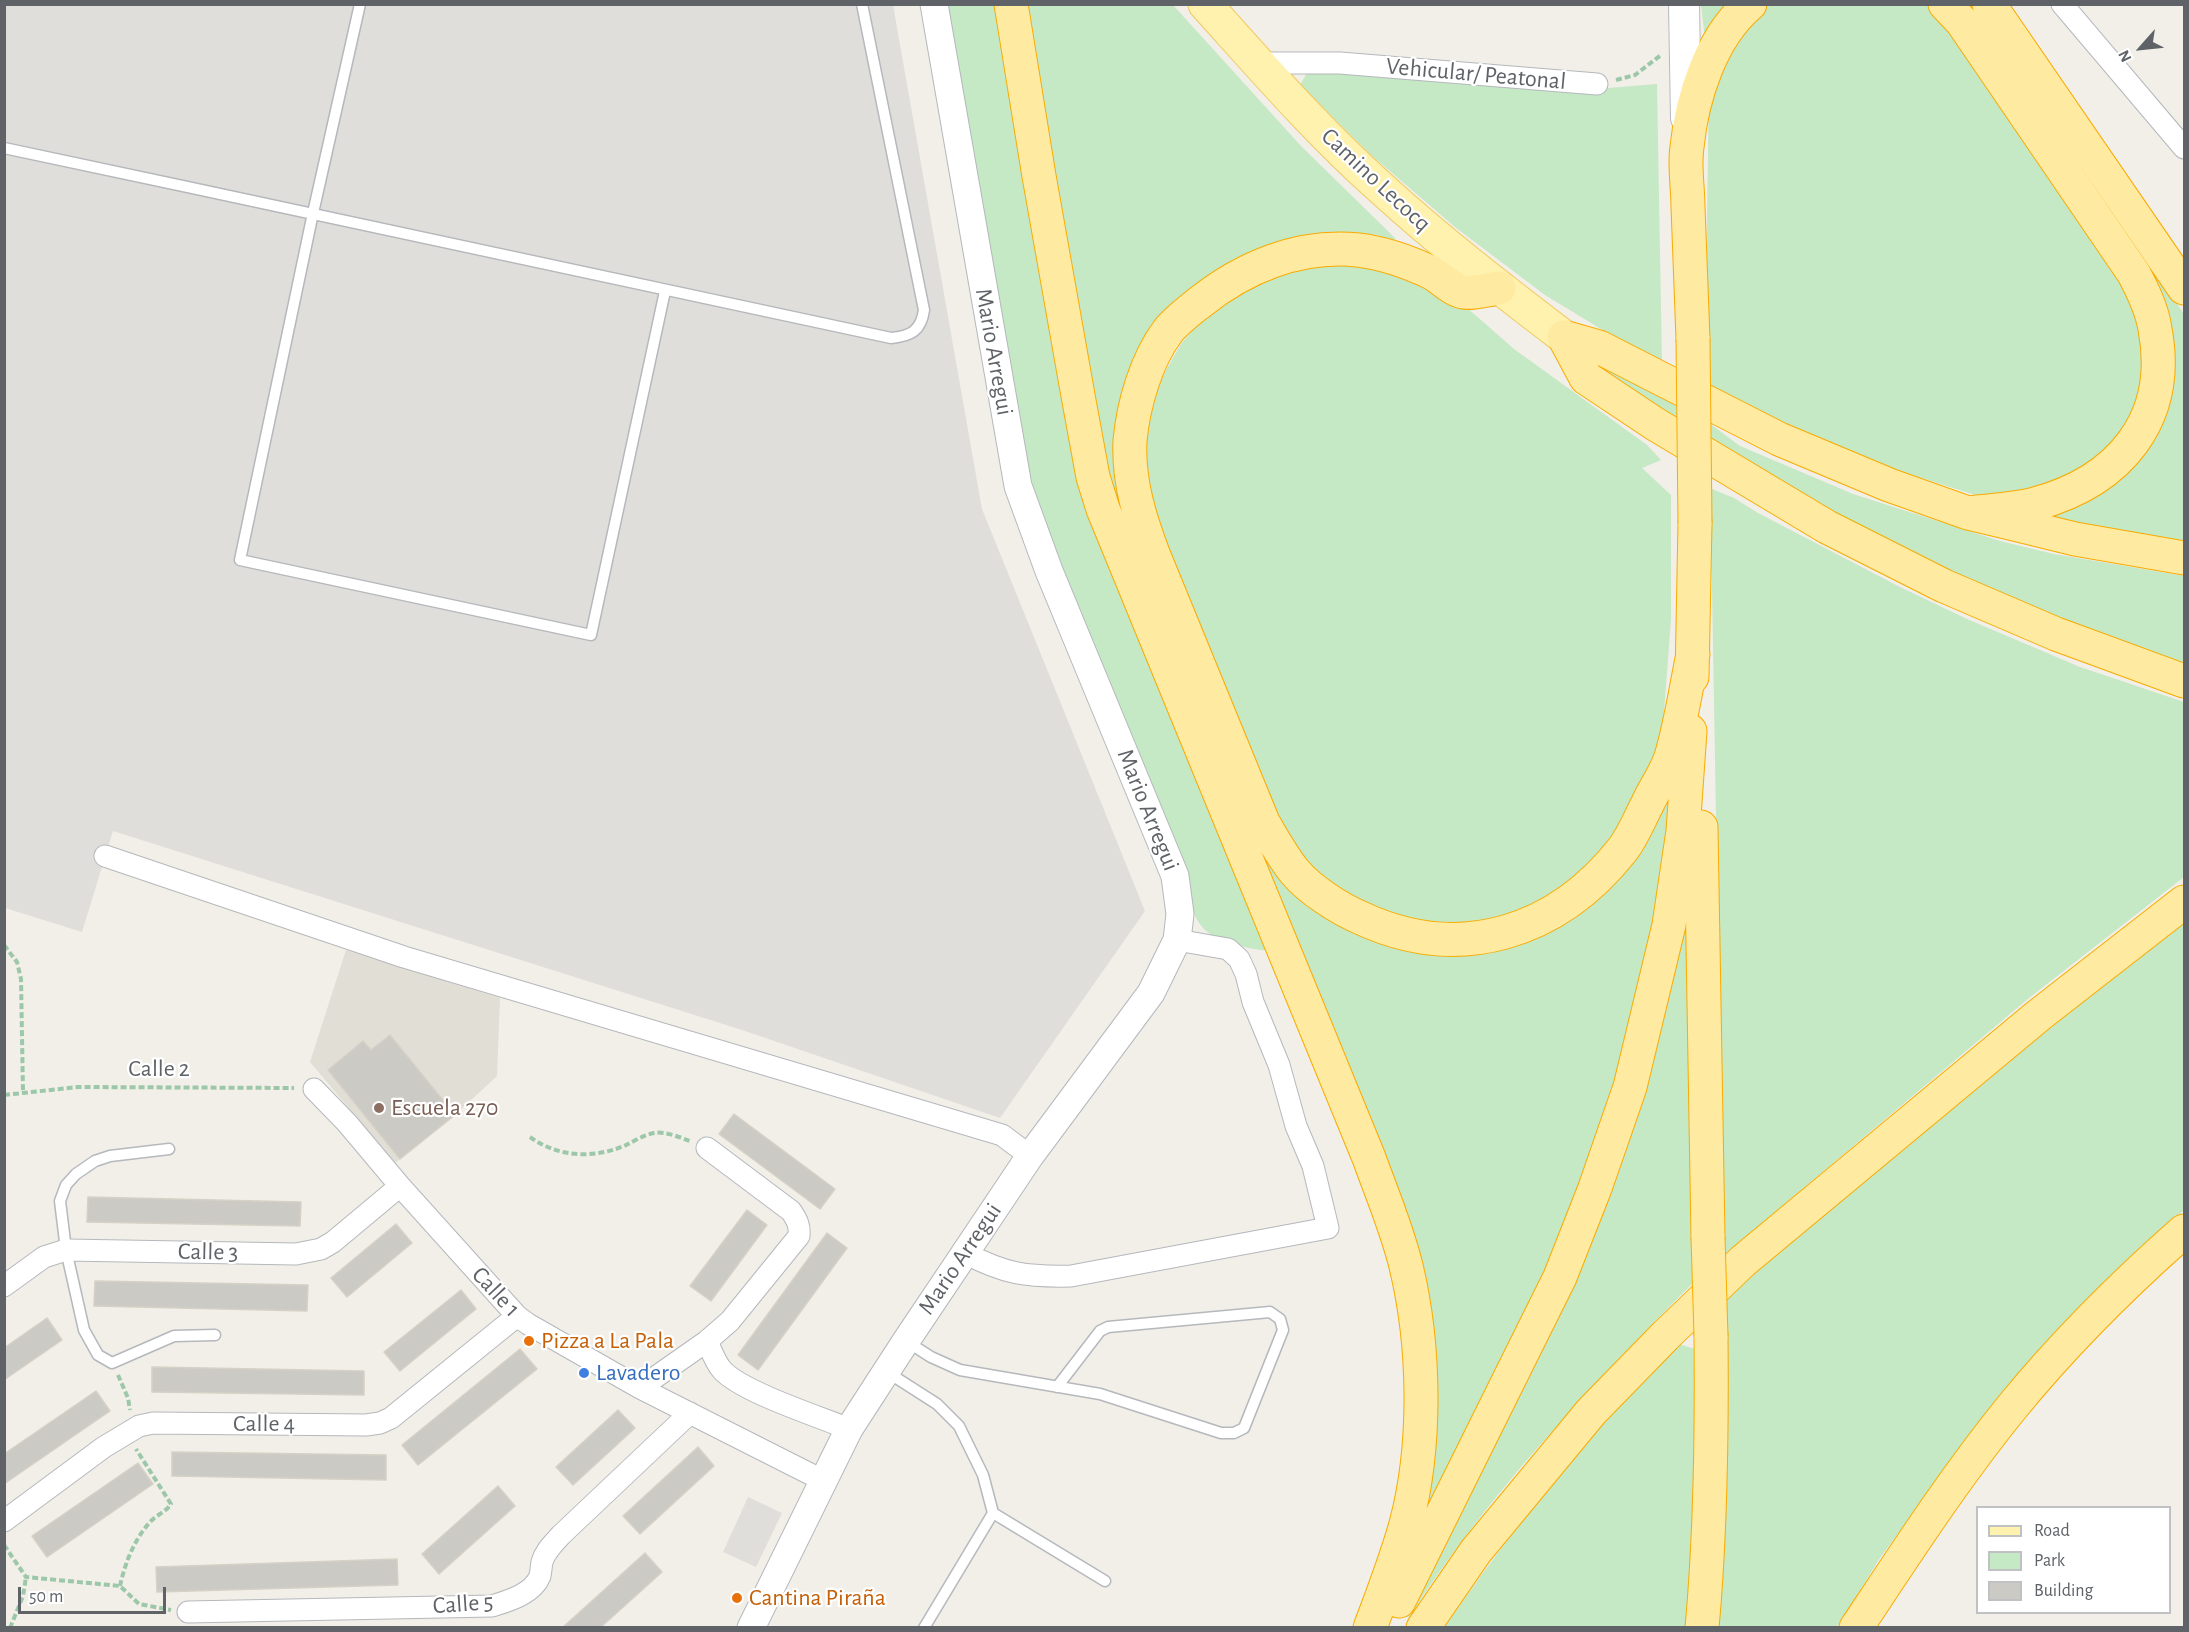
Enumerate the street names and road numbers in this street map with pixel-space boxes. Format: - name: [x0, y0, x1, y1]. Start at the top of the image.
- street label: Vehicular/ Peatonal: [1385, 52, 1567, 96]
- street label: Camino Lecocq: [1315, 122, 1437, 238]
- street label: Mario Arregui: [969, 286, 1019, 418]
- street label: Mario Arregui: [1111, 745, 1185, 875]
- street label: Calle 2: [128, 1055, 190, 1083]
- street label: Mario Arregui: [912, 1198, 1008, 1320]
- street label: Calle 3: [178, 1237, 238, 1267]
- street label: Calle 1: [465, 1261, 527, 1323]
- street label: Calle 4: [233, 1410, 295, 1438]
- street label: Calle 5: [432, 1588, 494, 1620]

